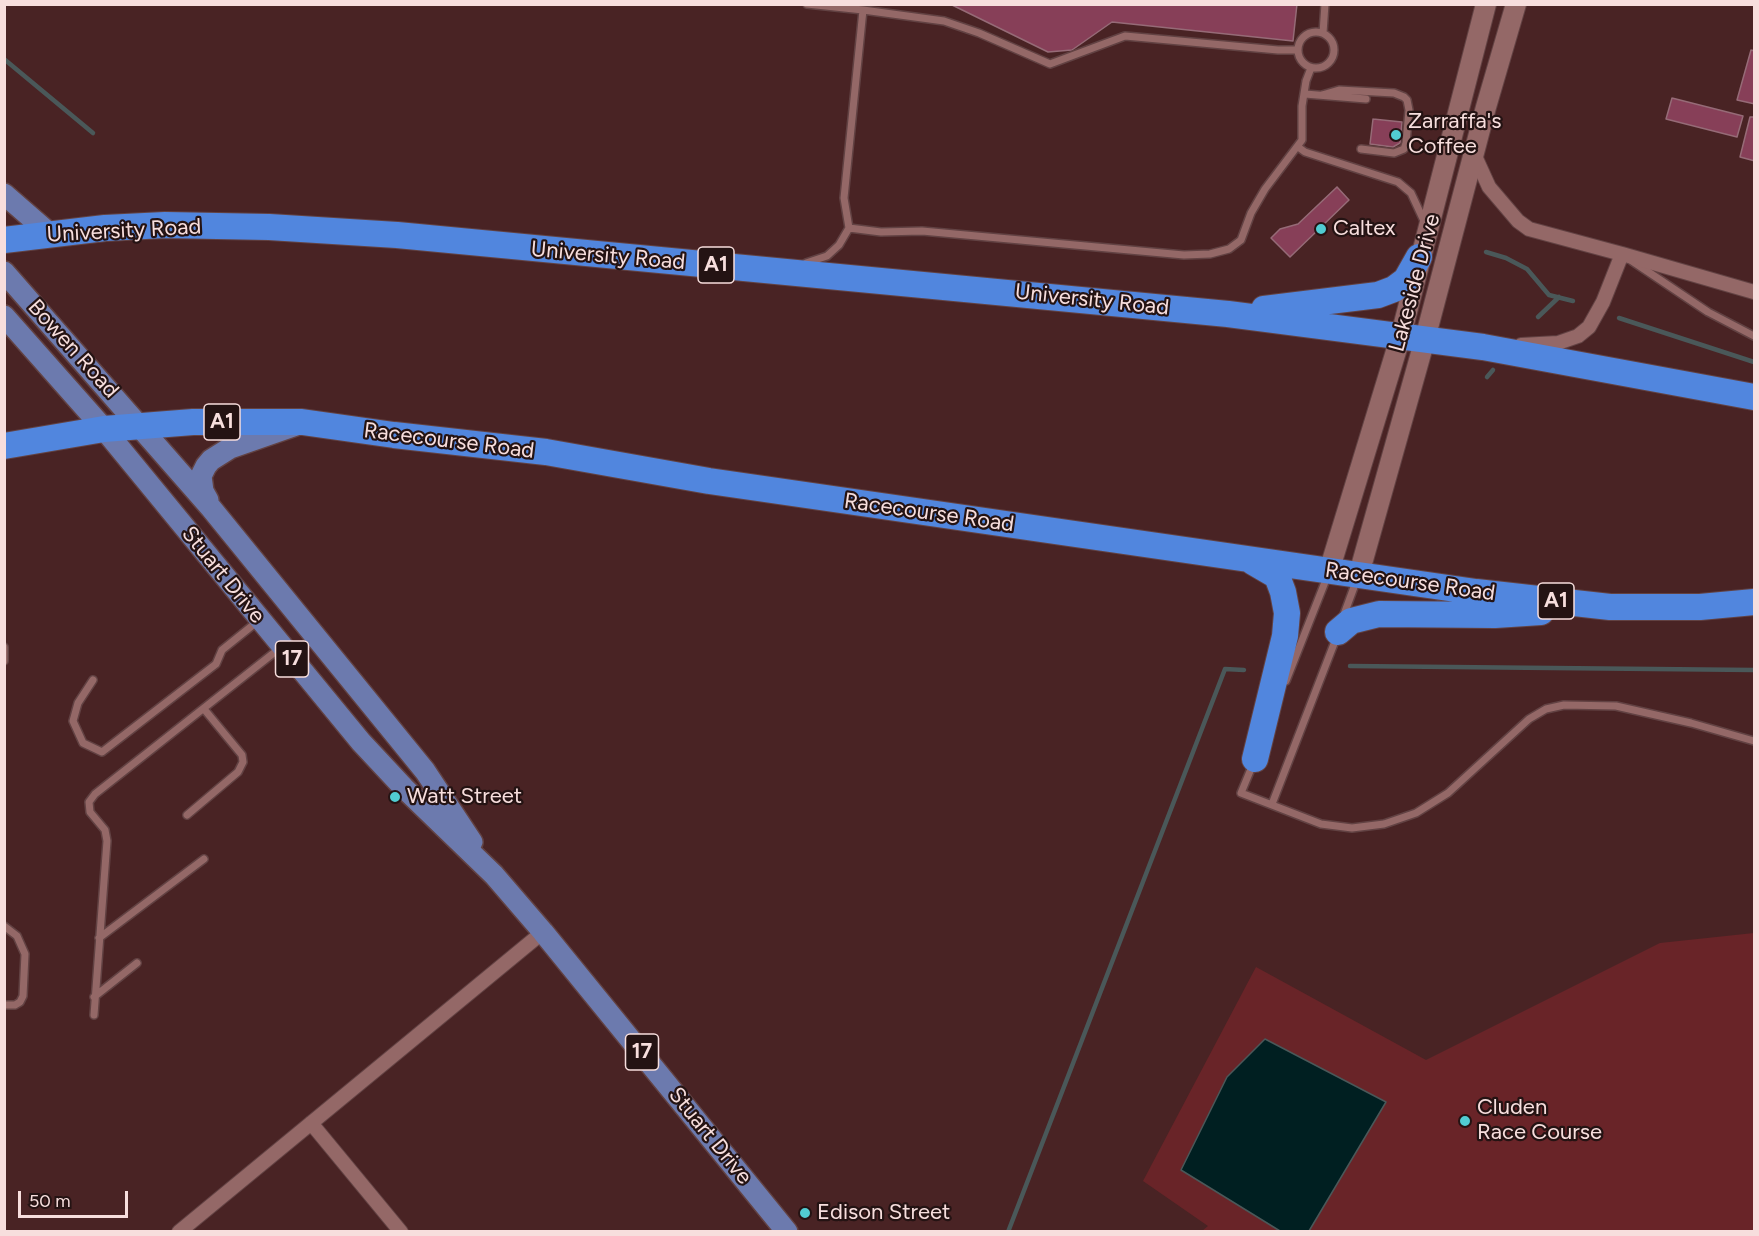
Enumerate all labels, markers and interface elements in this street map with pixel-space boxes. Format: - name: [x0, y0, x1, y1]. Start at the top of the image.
- place label: Zarraffa's Coffee: [1408, 109, 1501, 160]
- marker: Zarraffa's Coffee: [1389, 128, 1403, 142]
- street label: Lakeside Drive: [1384, 211, 1446, 355]
- street label: University Road: [46, 214, 202, 248]
- place label: Caltex: [1333, 216, 1396, 242]
- marker: Caltex: [1314, 222, 1328, 236]
- street label: University Road: [530, 236, 686, 276]
- road number: A1: [698, 247, 734, 283]
- street label: University Road: [1014, 279, 1170, 321]
- street label: Bowen Road: [22, 294, 124, 404]
- road number: A1: [204, 404, 240, 440]
- street label: Racecourse Road: [362, 417, 536, 465]
- street label: Racecourse Road: [842, 488, 1016, 538]
- street label: Stuart Drive: [176, 521, 270, 629]
- street label: Racecourse Road: [1323, 557, 1497, 607]
- road number: A1: [1538, 583, 1574, 619]
- road number: 17: [276, 641, 308, 677]
- place label: Watt Street: [407, 784, 522, 810]
- marker: Watt Street: [388, 790, 402, 804]
- road number: 17: [626, 1034, 658, 1070]
- street label: Stuart Drive: [663, 1082, 757, 1190]
- place label: Cluden Race Course: [1477, 1095, 1602, 1146]
- marker: Cluden Race Course: [1458, 1114, 1472, 1128]
- scale bar: [21, 1179, 130, 1217]
- text: 50 m: [29, 1190, 71, 1212]
- place label: Edison Street: [817, 1200, 950, 1226]
- marker: Edison Street: [798, 1206, 812, 1220]

